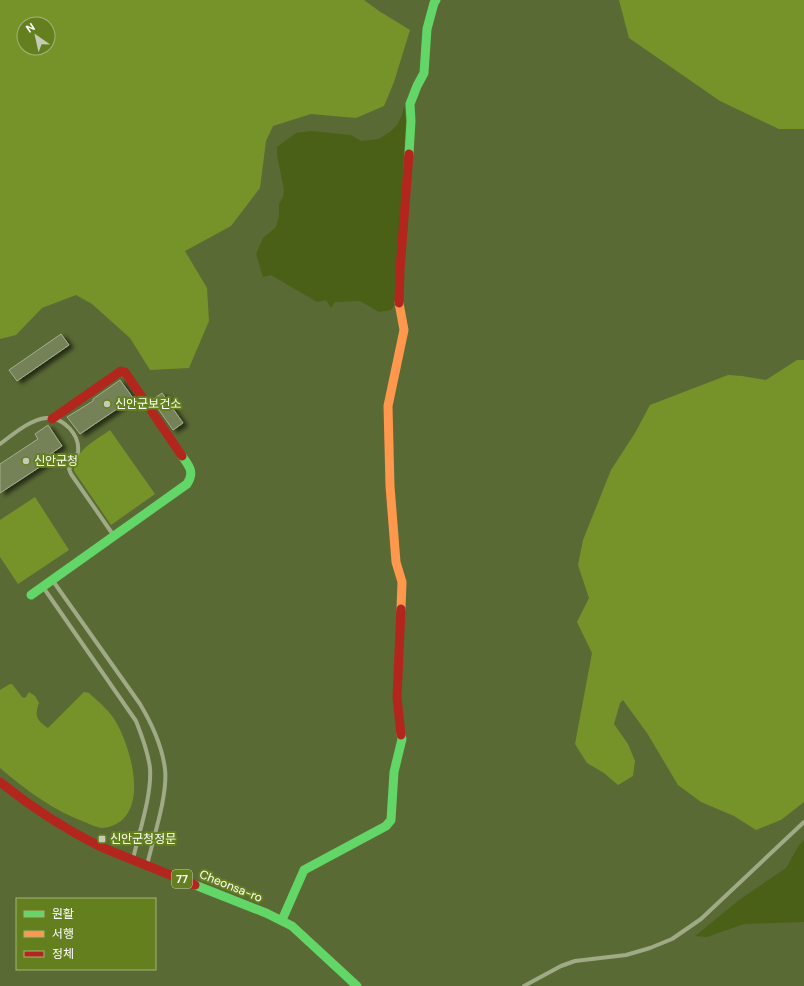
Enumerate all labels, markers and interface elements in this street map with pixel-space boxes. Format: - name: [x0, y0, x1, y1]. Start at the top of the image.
- north arrow: [16, 16, 56, 56]
- text: N: [23, 20, 38, 36]
- place label: 신안군보건소: [115, 396, 181, 412]
- marker: 신안군보건소: [102, 399, 112, 409]
- place label: 신안군청: [34, 453, 78, 469]
- marker: 신안군청: [21, 456, 31, 466]
- place label: 신안군청정문: [110, 831, 176, 847]
- marker: 신안군청정문: [97, 834, 107, 844]
- street label: Cheonsa-ro: [197, 866, 265, 906]
- road number: 77: [172, 870, 192, 888]
- legend: [16, 898, 156, 970]
- text: 원활: [52, 906, 74, 922]
- text: 서행: [52, 926, 74, 942]
- text: 정체: [52, 946, 74, 962]

